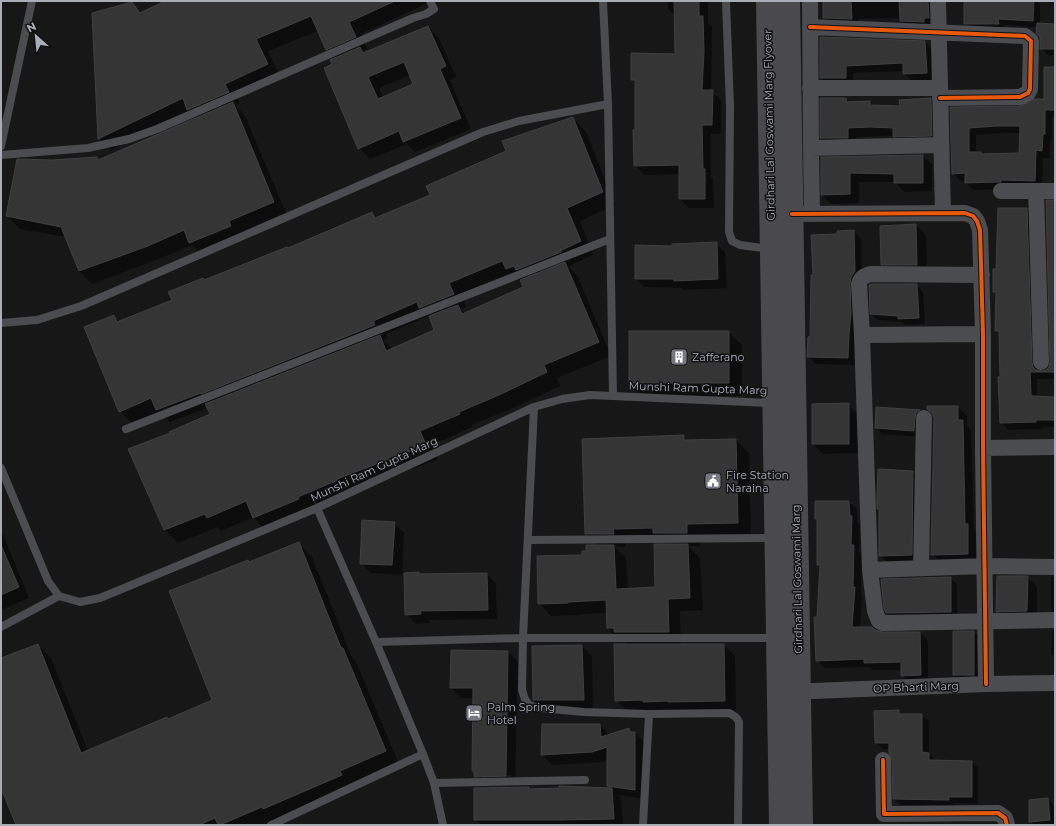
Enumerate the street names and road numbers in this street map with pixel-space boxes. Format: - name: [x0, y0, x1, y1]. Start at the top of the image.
- street label: Girdhari Lal Goswami Marg Flyover: [760, 29, 778, 221]
- street label: Munshi Ram Gupta Marg: [628, 379, 768, 397]
- street label: Munshi Ram Gupta Marg: [308, 433, 440, 505]
- street label: Girdhari Lal Goswami Marg: [789, 504, 805, 654]
- street label: OP Bharti Marg: [873, 679, 959, 695]

